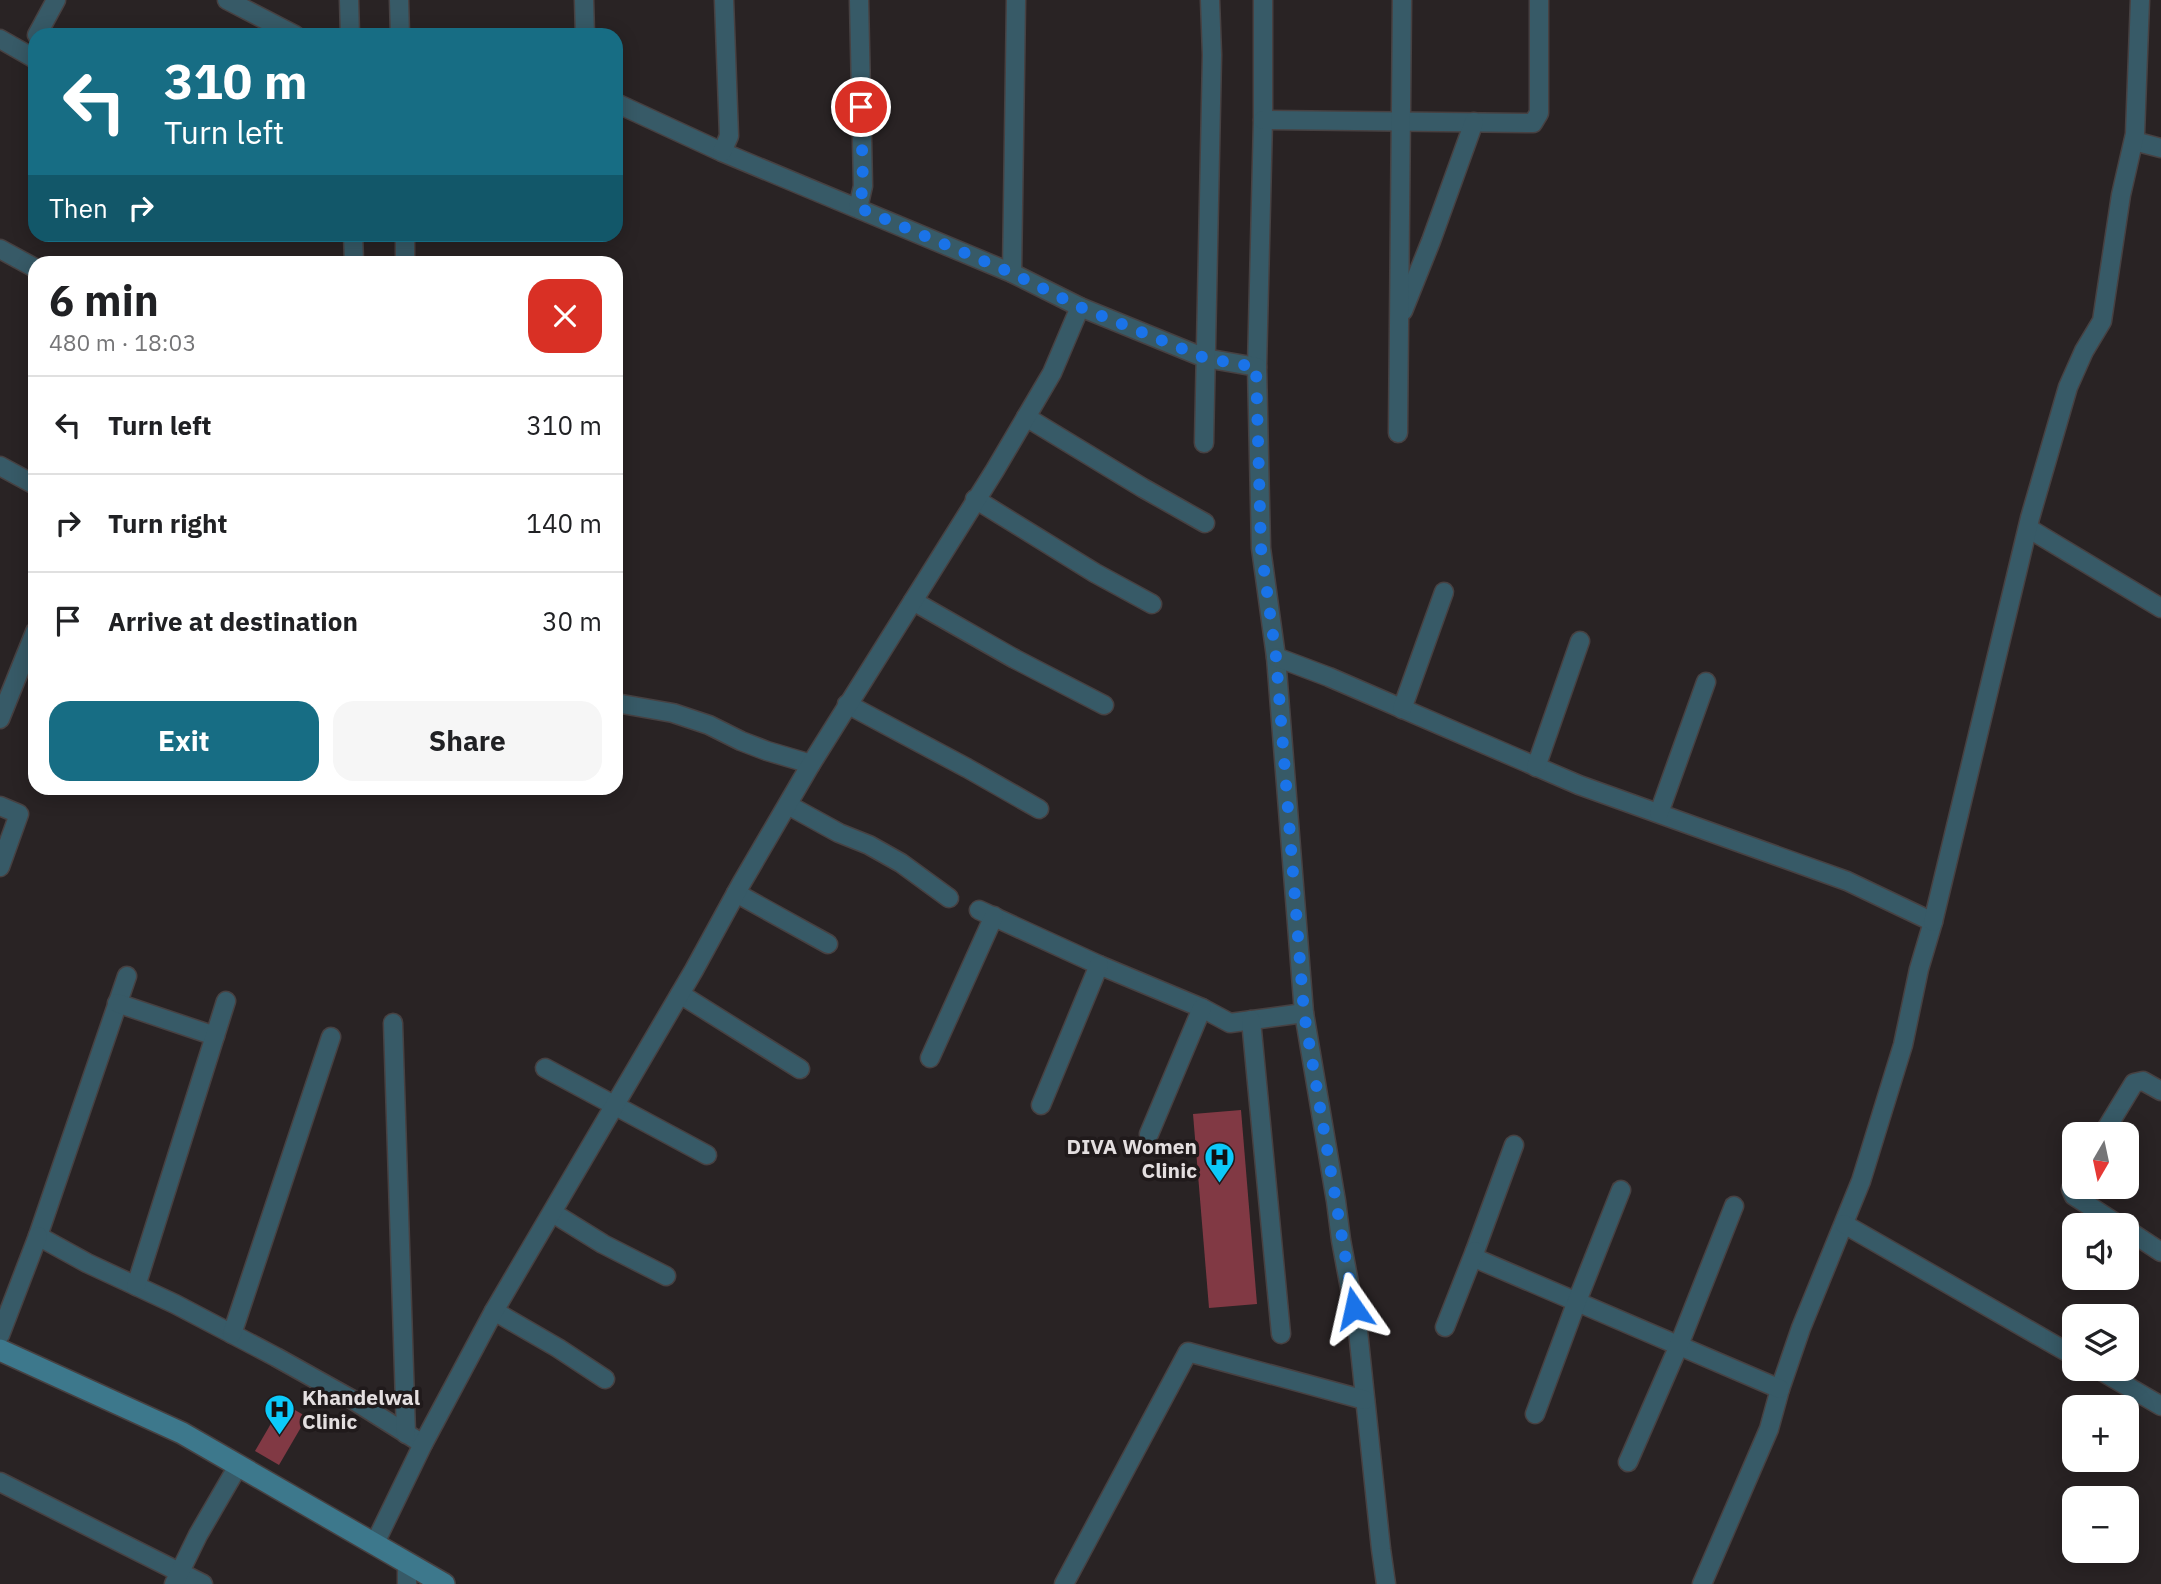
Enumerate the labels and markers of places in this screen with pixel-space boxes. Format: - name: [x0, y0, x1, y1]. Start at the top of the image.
- pin: [831, 77, 891, 137]
- place label: DIVA Women Clinic: [1067, 1132, 1197, 1184]
- hospital icon: DIVA Women Clinic: [1203, 1141, 1237, 1185]
- place label: Khandelwal Clinic: [302, 1383, 420, 1435]
- hospital icon: Khandelwal Clinic: [262, 1392, 296, 1436]

